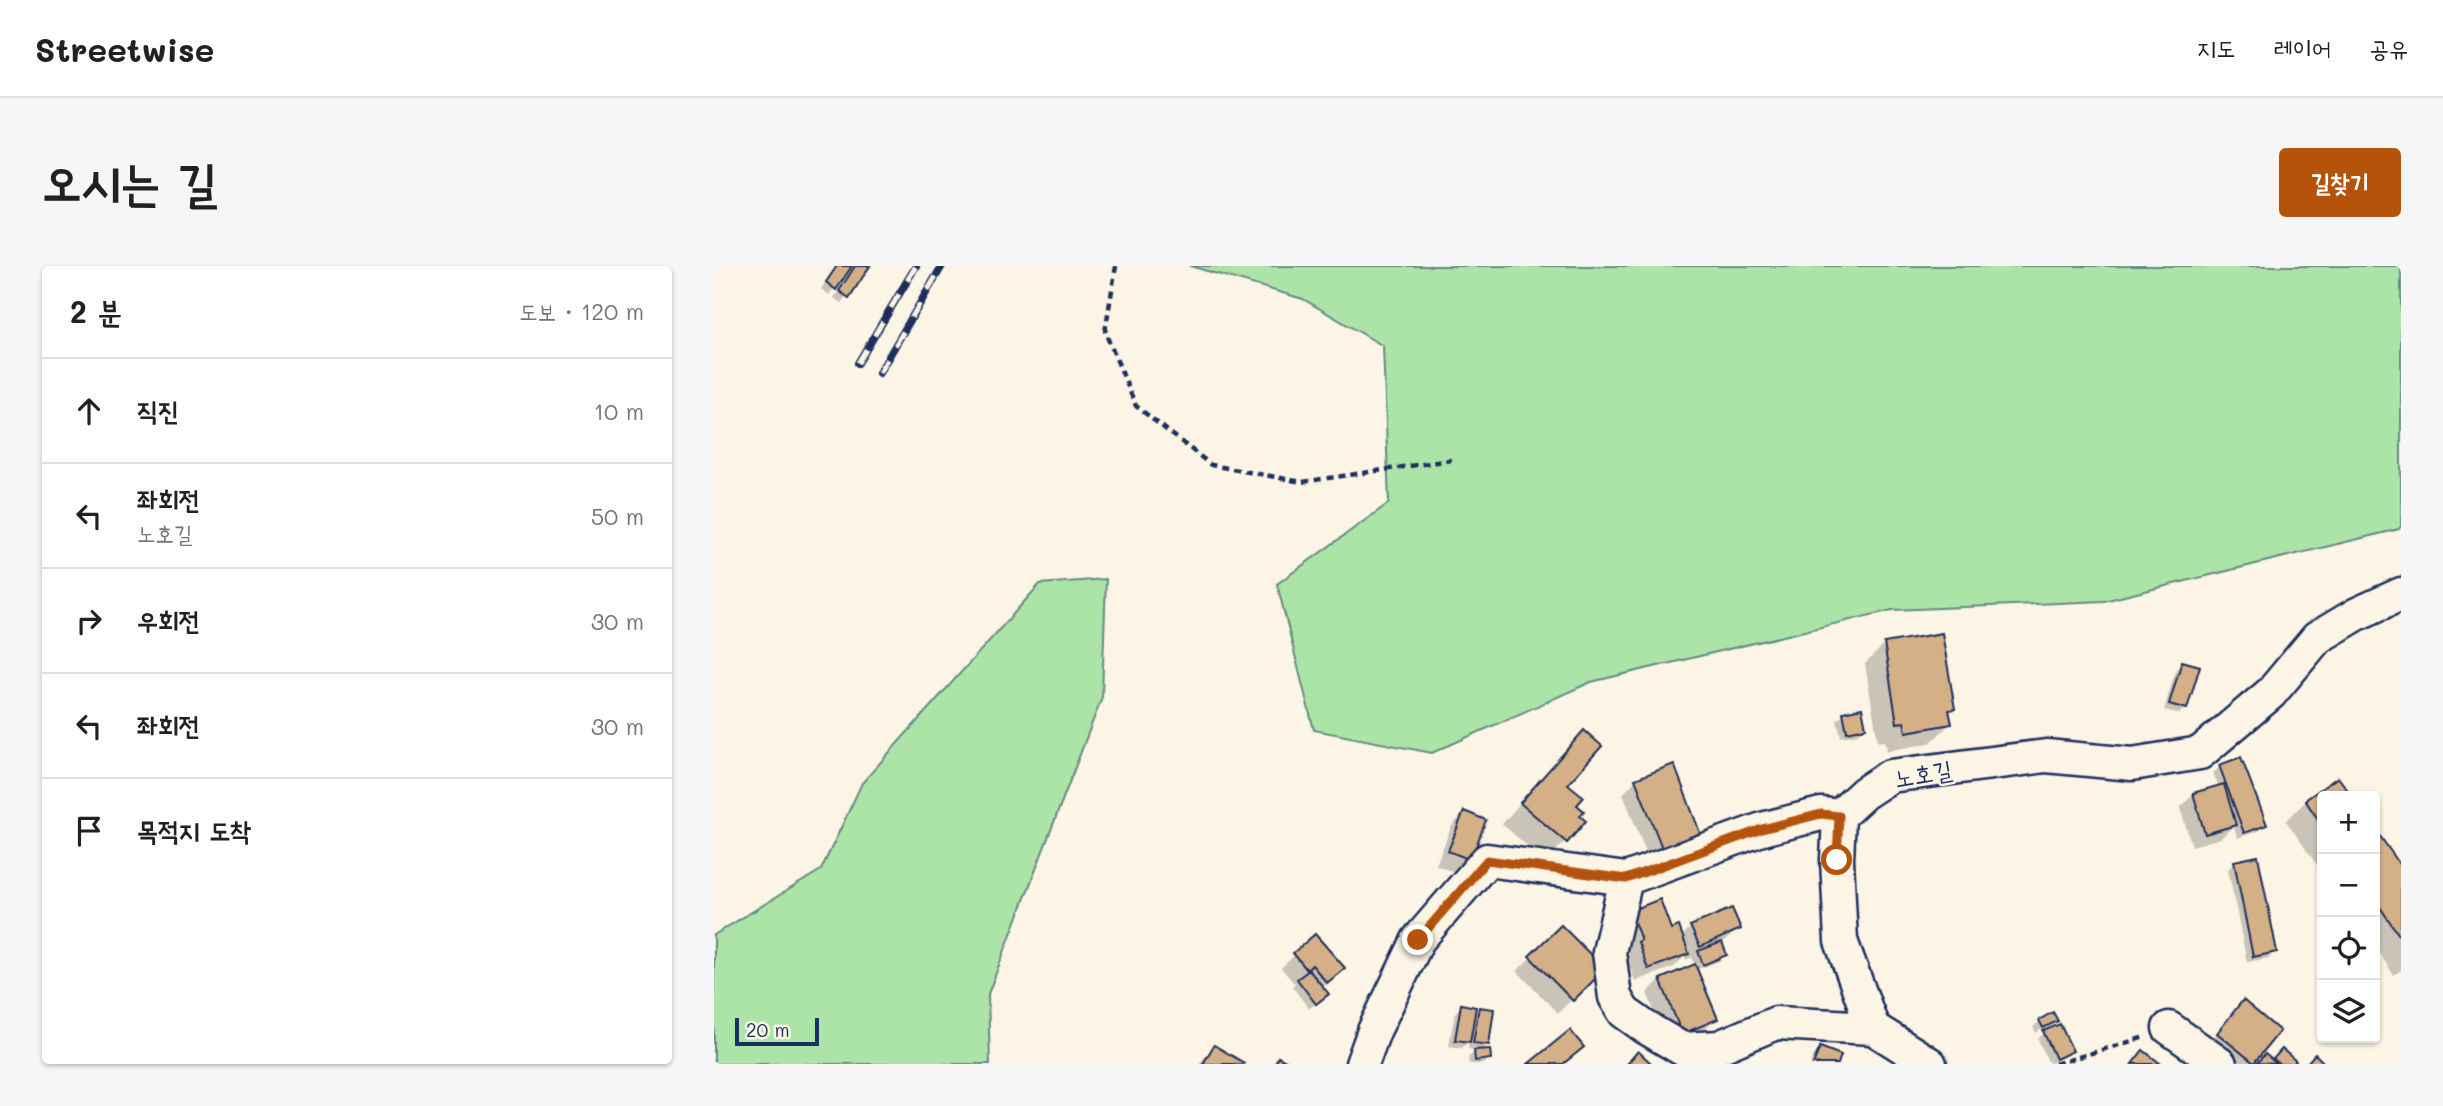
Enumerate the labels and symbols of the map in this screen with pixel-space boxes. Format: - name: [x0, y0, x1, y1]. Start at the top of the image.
- street label: 노호길: [1892, 753, 1954, 793]
- route start: [1821, 844, 1852, 875]
- route end: [1402, 924, 1433, 955]
- scale bar: [735, 1015, 819, 1047]

